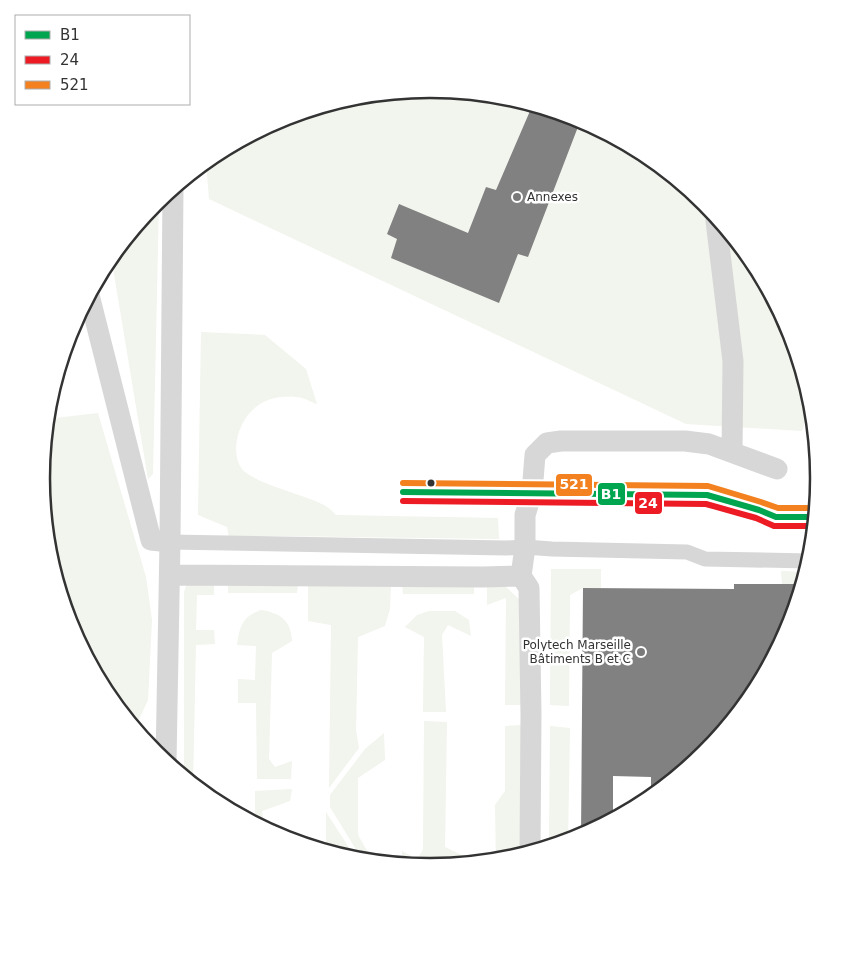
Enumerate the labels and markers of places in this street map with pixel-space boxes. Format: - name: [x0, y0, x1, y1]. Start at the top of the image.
- place label: Annexes: [527, 190, 578, 204]
- marker: Annexes: [511, 191, 523, 203]
- unlabelled marker: [426, 478, 436, 488]
- place label: Polytech Marseille Bâtiments B et C: [523, 638, 631, 666]
- marker: Polytech Marseille Bâtiments B et C: [635, 646, 647, 658]

